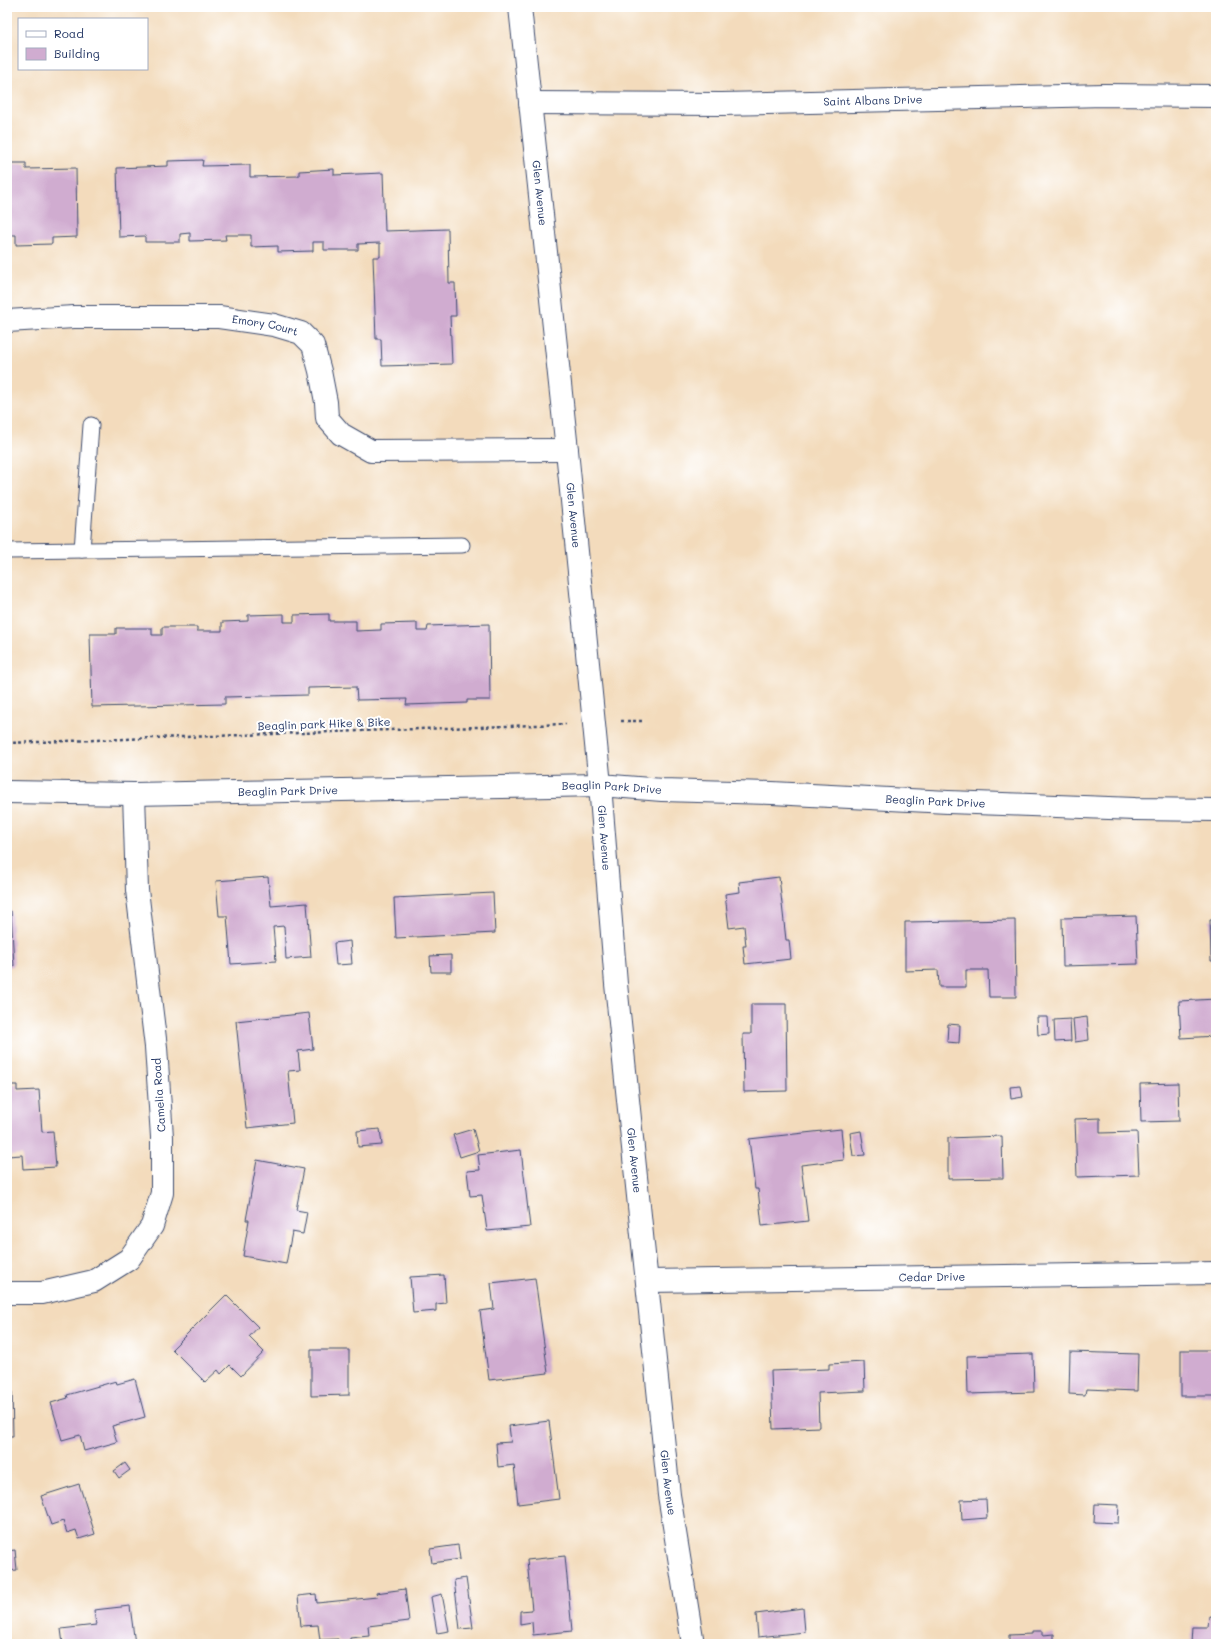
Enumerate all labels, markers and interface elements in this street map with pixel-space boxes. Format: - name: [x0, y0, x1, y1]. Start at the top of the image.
- legend: [18, 18, 148, 70]
- text: Road: [54, 25, 84, 41]
- text: Building: [54, 45, 100, 61]
- street label: Saint Albans Drive: [823, 91, 923, 109]
- street label: Glen Avenue: [529, 160, 551, 226]
- street label: Emory Court: [231, 311, 300, 339]
- street label: Glen Avenue: [563, 482, 585, 549]
- street label: Beaglin park Hike & Bike: [257, 714, 391, 733]
- street label: Beaglin Park Drive: [562, 777, 663, 797]
- street label: Beaglin Park Drive: [238, 782, 338, 799]
- street label: Beaglin Park Drive: [885, 791, 986, 810]
- street label: Glen Avenue: [595, 804, 615, 871]
- street label: Camelia Road: [148, 1057, 169, 1133]
- street label: Glen Avenue: [624, 1127, 646, 1194]
- street label: Cedar Drive: [899, 1269, 966, 1284]
- street label: Glen Avenue: [657, 1449, 680, 1516]

